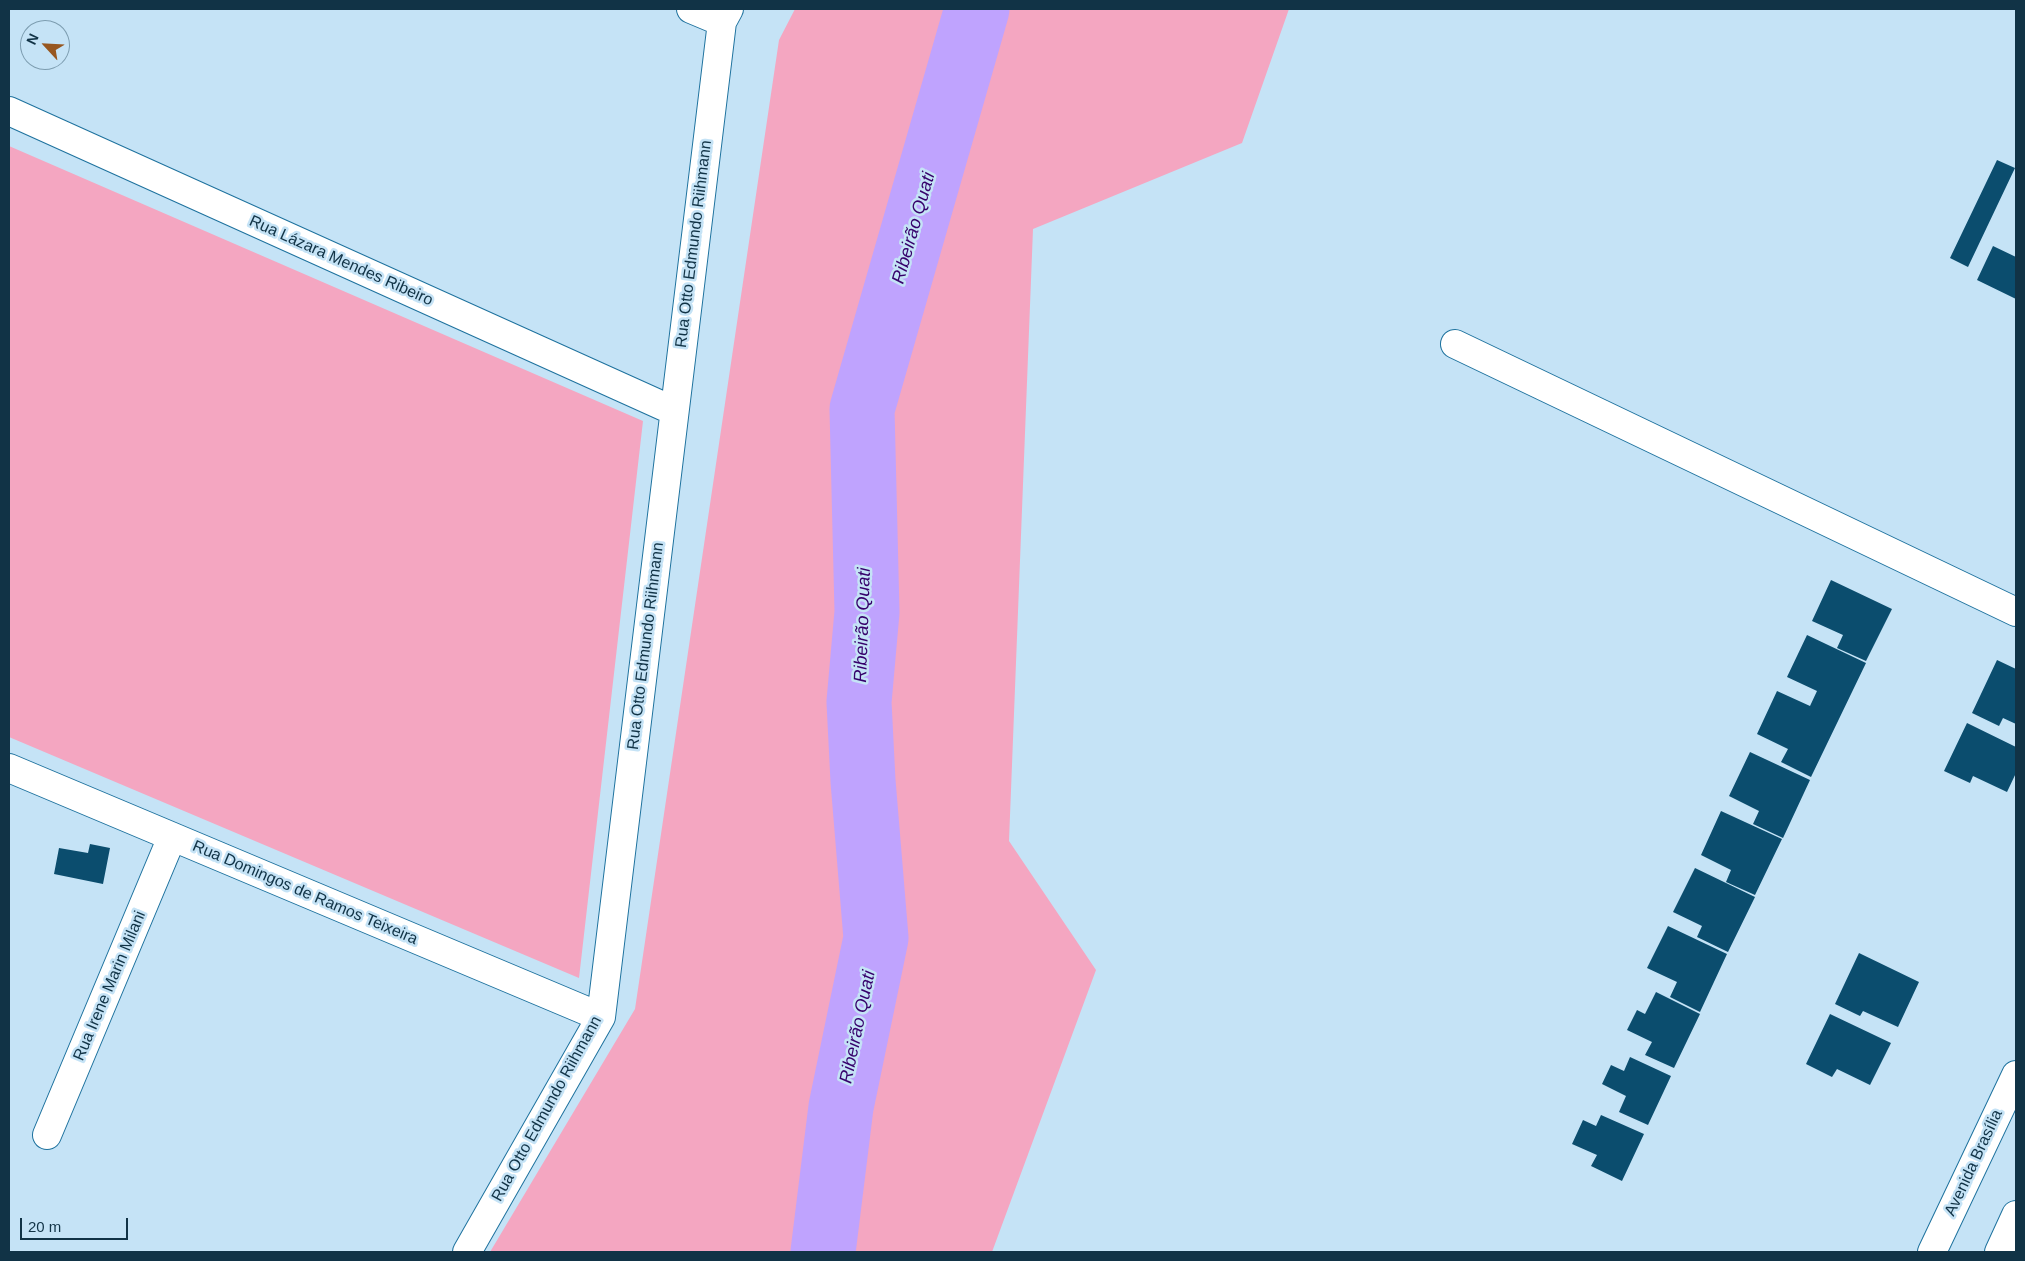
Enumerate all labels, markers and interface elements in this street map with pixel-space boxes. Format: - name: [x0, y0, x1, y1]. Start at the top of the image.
- north arrow: [20, 20, 70, 70]
- text: N: [23, 31, 42, 47]
- street label: Rua Otto Edmundo Riihmann: [672, 139, 716, 349]
- water label: Ribeirão Quati: [888, 170, 940, 286]
- street label: Rua Lázara Mendes Ribeiro: [246, 212, 436, 310]
- street label: Rua Otto Edmundo Riihmann: [624, 541, 668, 751]
- water label: Ribeirão Quati: [850, 567, 876, 683]
- street label: Rua Domingos de Ramos Teixeira: [190, 837, 420, 949]
- street label: Rua Irene Marin Milani: [70, 908, 150, 1064]
- water label: Ribeirão Quati: [835, 968, 881, 1086]
- street label: Rua Otto Edmundo Riihmann: [488, 1013, 606, 1205]
- street label: Avenida Brasília: [1941, 1107, 2007, 1219]
- scale bar: [22, 1208, 130, 1240]
- text: 20 m: [28, 1218, 61, 1235]

